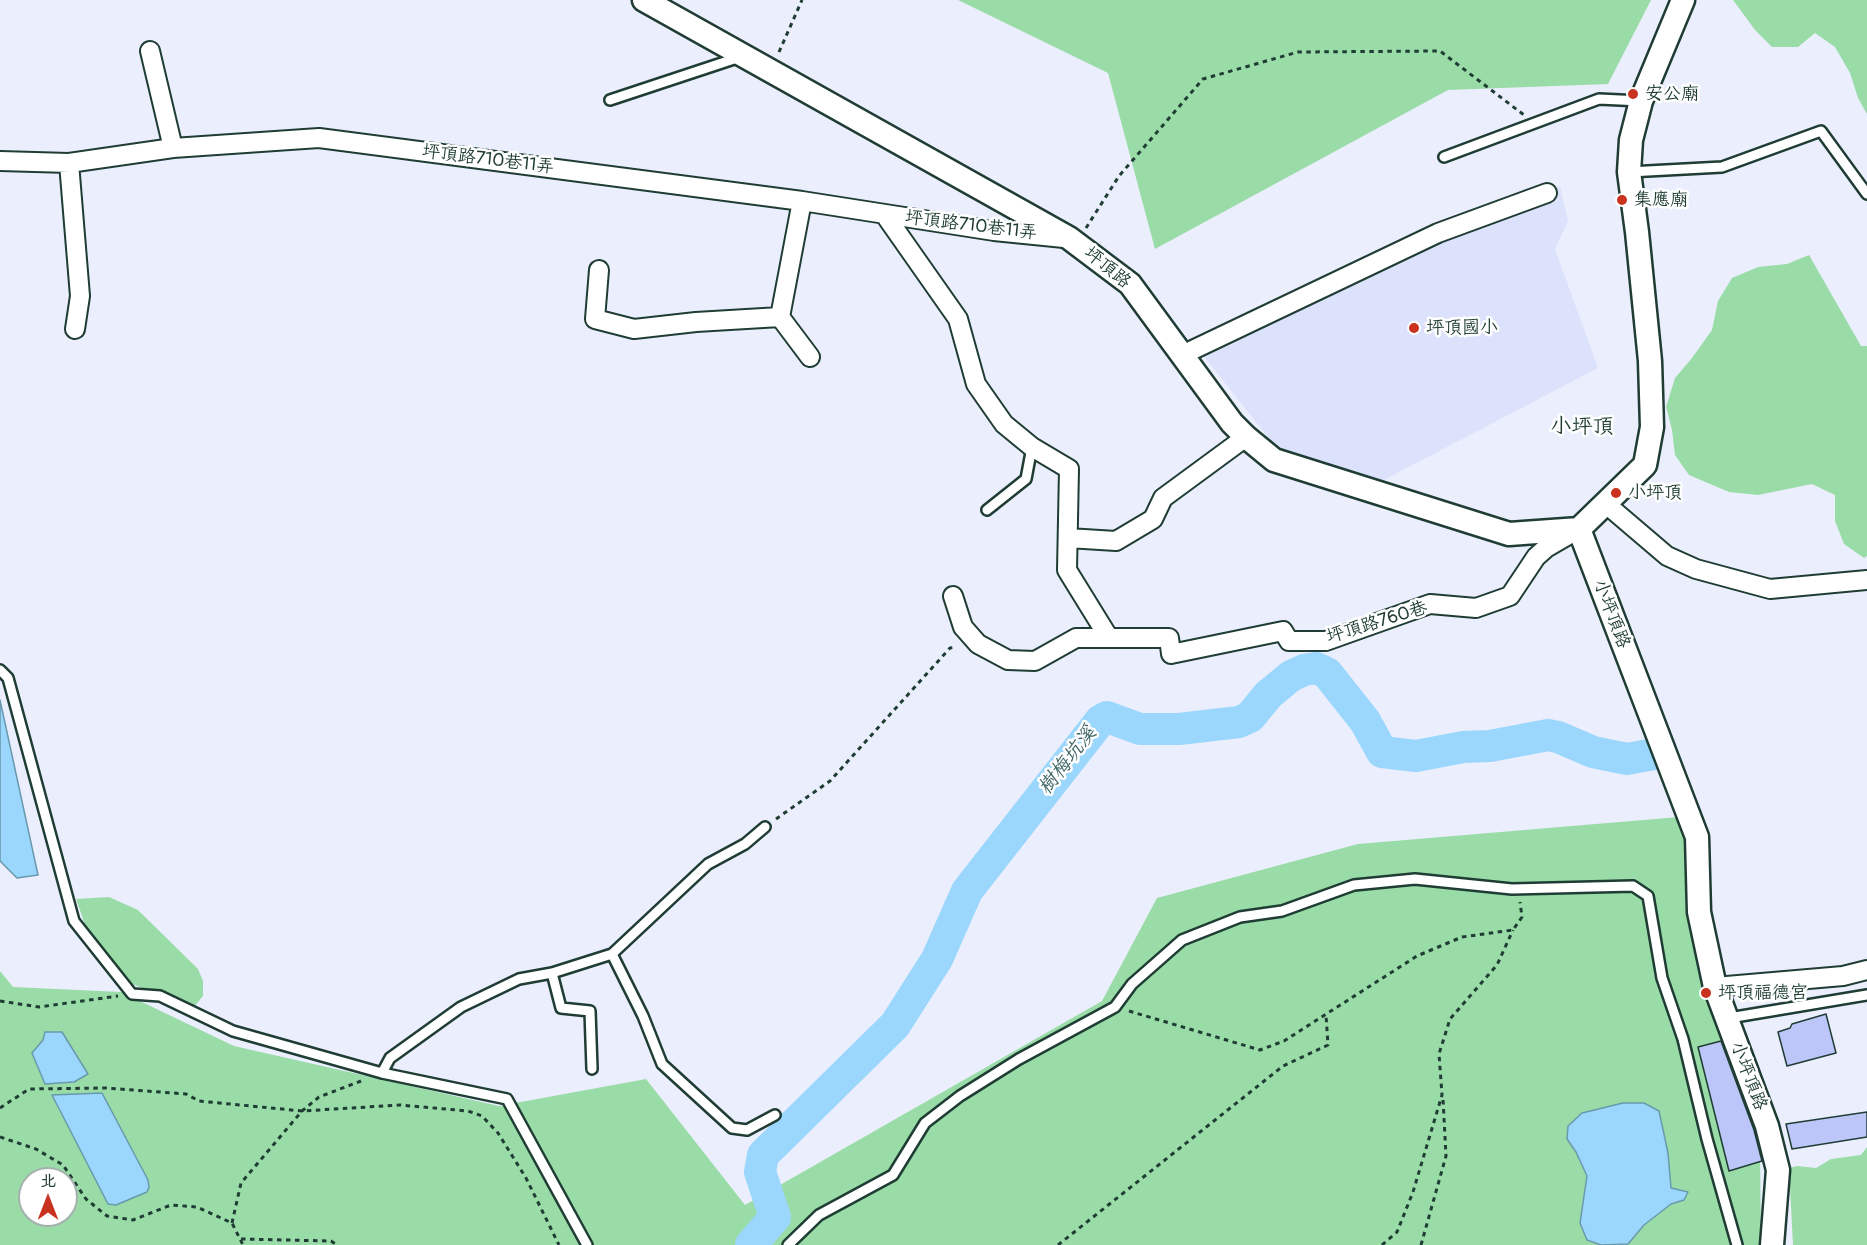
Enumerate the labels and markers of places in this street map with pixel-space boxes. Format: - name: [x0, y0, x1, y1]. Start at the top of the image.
- place label: 安公廟: [1645, 83, 1699, 105]
- marker: 安公廟: [1626, 87, 1640, 101]
- place label: 集應廟: [1634, 189, 1688, 211]
- marker: 集應廟: [1615, 193, 1629, 207]
- place label: 坪頂國小: [1426, 317, 1498, 339]
- marker: 坪頂國小: [1407, 321, 1421, 335]
- place label: 小坪頂: [1628, 482, 1682, 504]
- marker: 小坪頂: [1609, 486, 1623, 500]
- place label: 坪頂福德宮: [1718, 982, 1808, 1004]
- marker: 坪頂福德宮: [1699, 986, 1713, 1000]

